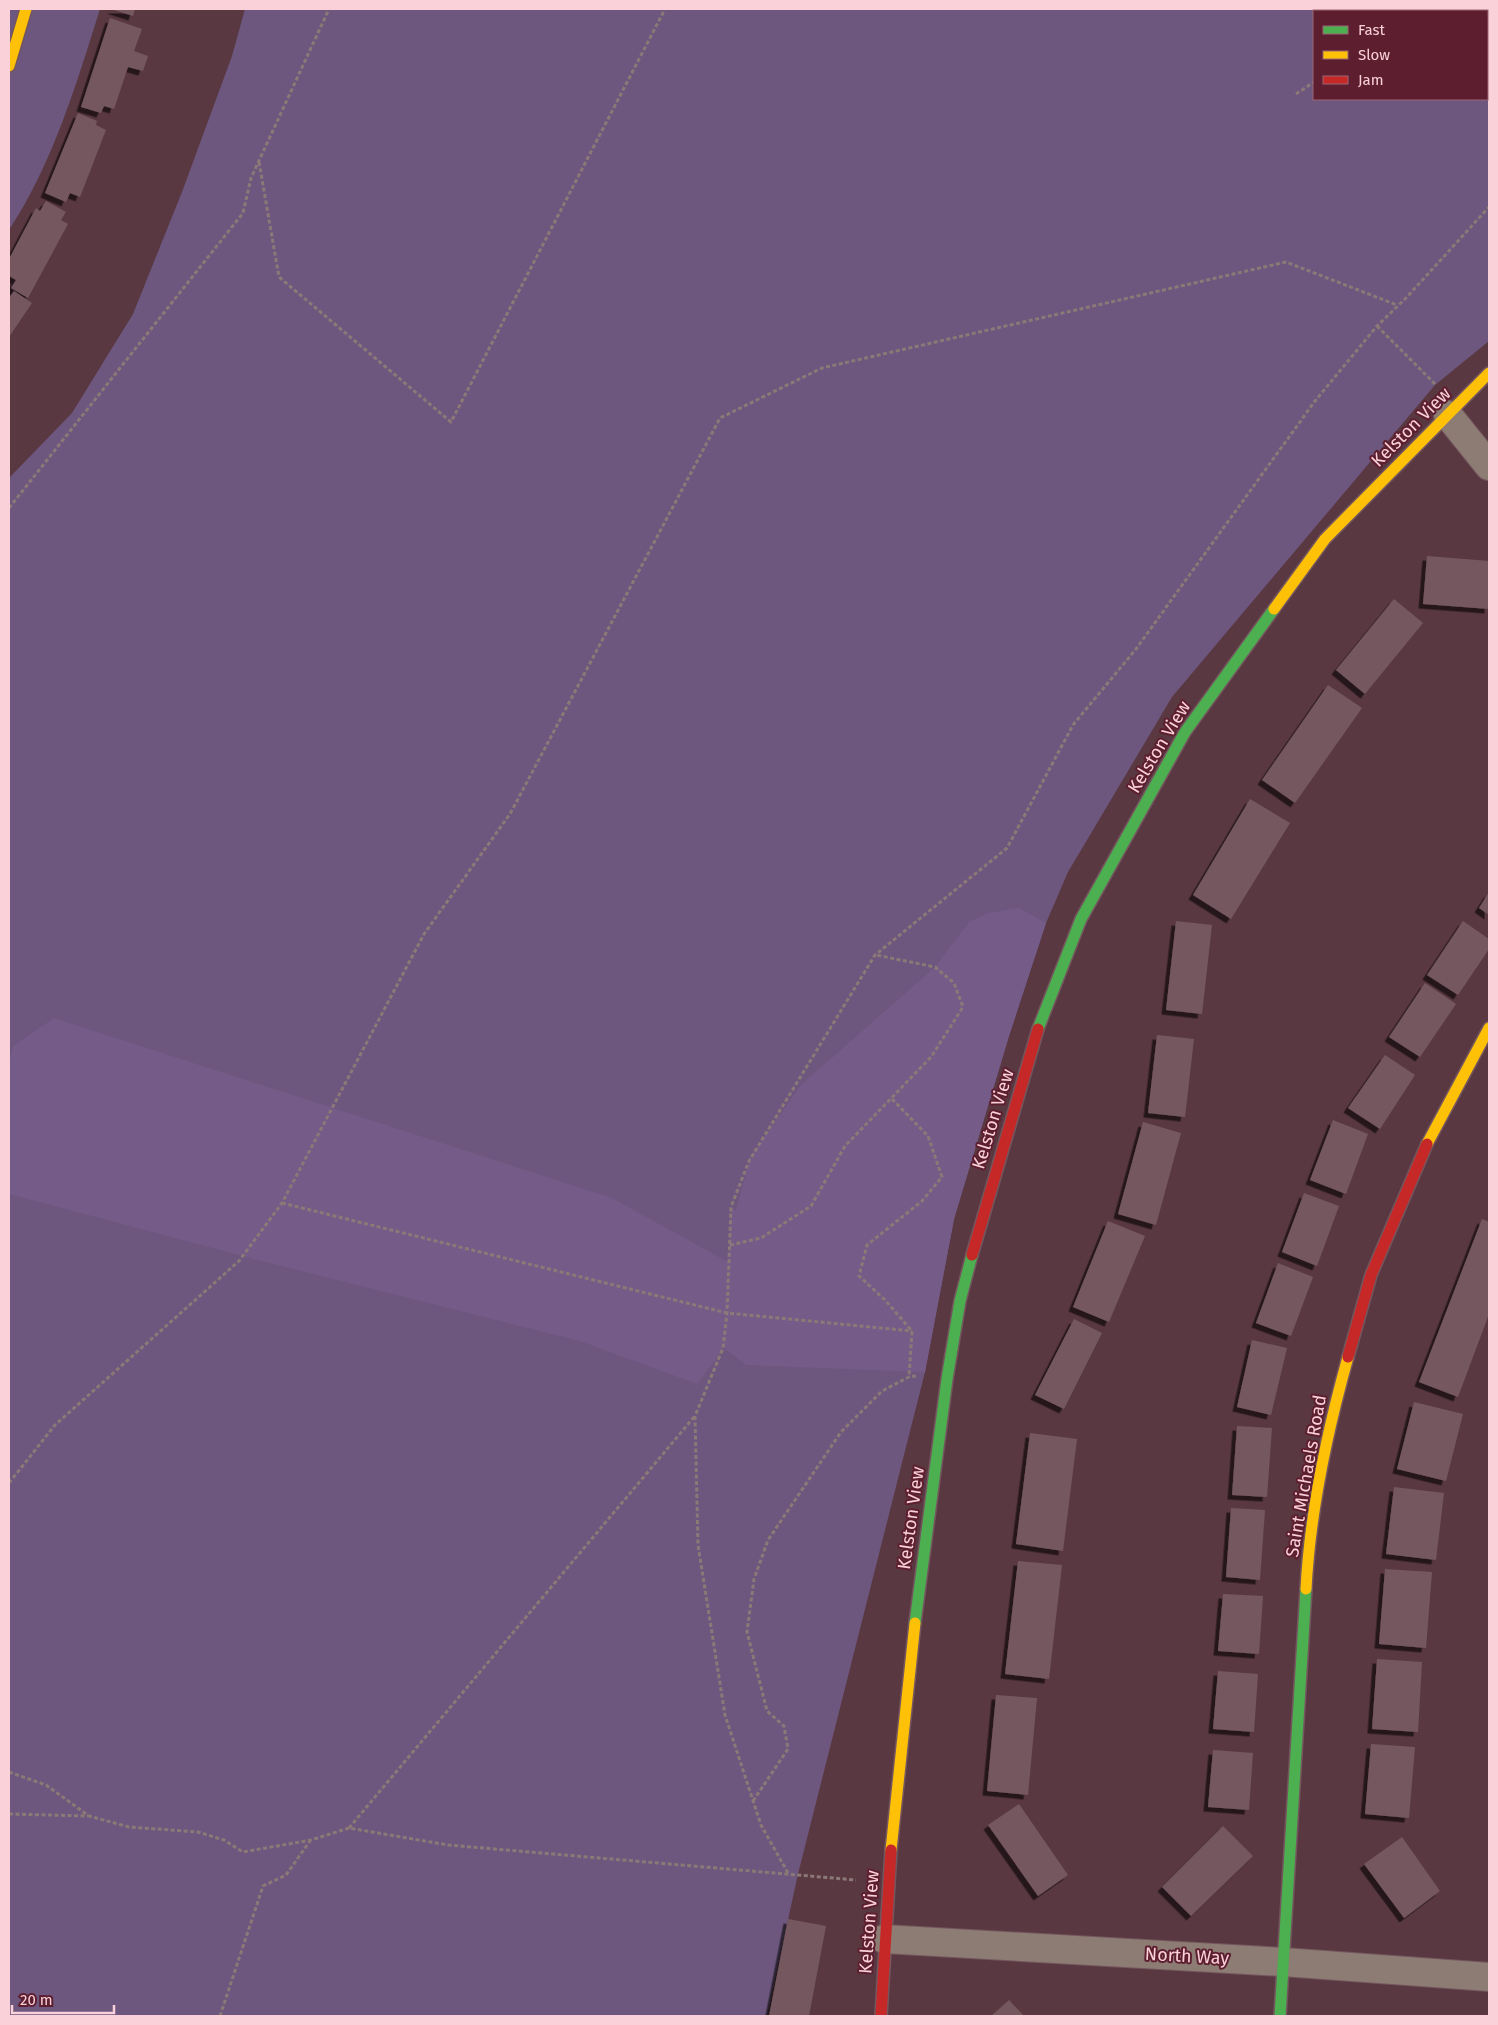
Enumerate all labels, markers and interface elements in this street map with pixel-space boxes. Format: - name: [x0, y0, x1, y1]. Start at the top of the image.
- legend: [1313, 10, 1488, 100]
- text: Fast: [1358, 21, 1385, 39]
- text: Slow: [1358, 46, 1390, 64]
- text: Jam: [1358, 71, 1384, 89]
- street label: Kelston View: [1367, 382, 1456, 471]
- street label: Kelston View: [1123, 697, 1195, 797]
- street label: Kelston View: [967, 1066, 1019, 1172]
- street label: Saint Michaels Road: [1281, 1393, 1331, 1559]
- street label: Kelston View: [893, 1465, 929, 1571]
- street label: Kelston View: [854, 1869, 884, 1974]
- street label: North Way: [1144, 1943, 1230, 1969]
- scale bar: [12, 1982, 115, 2014]
- text: 20 m: [20, 1991, 53, 2009]

